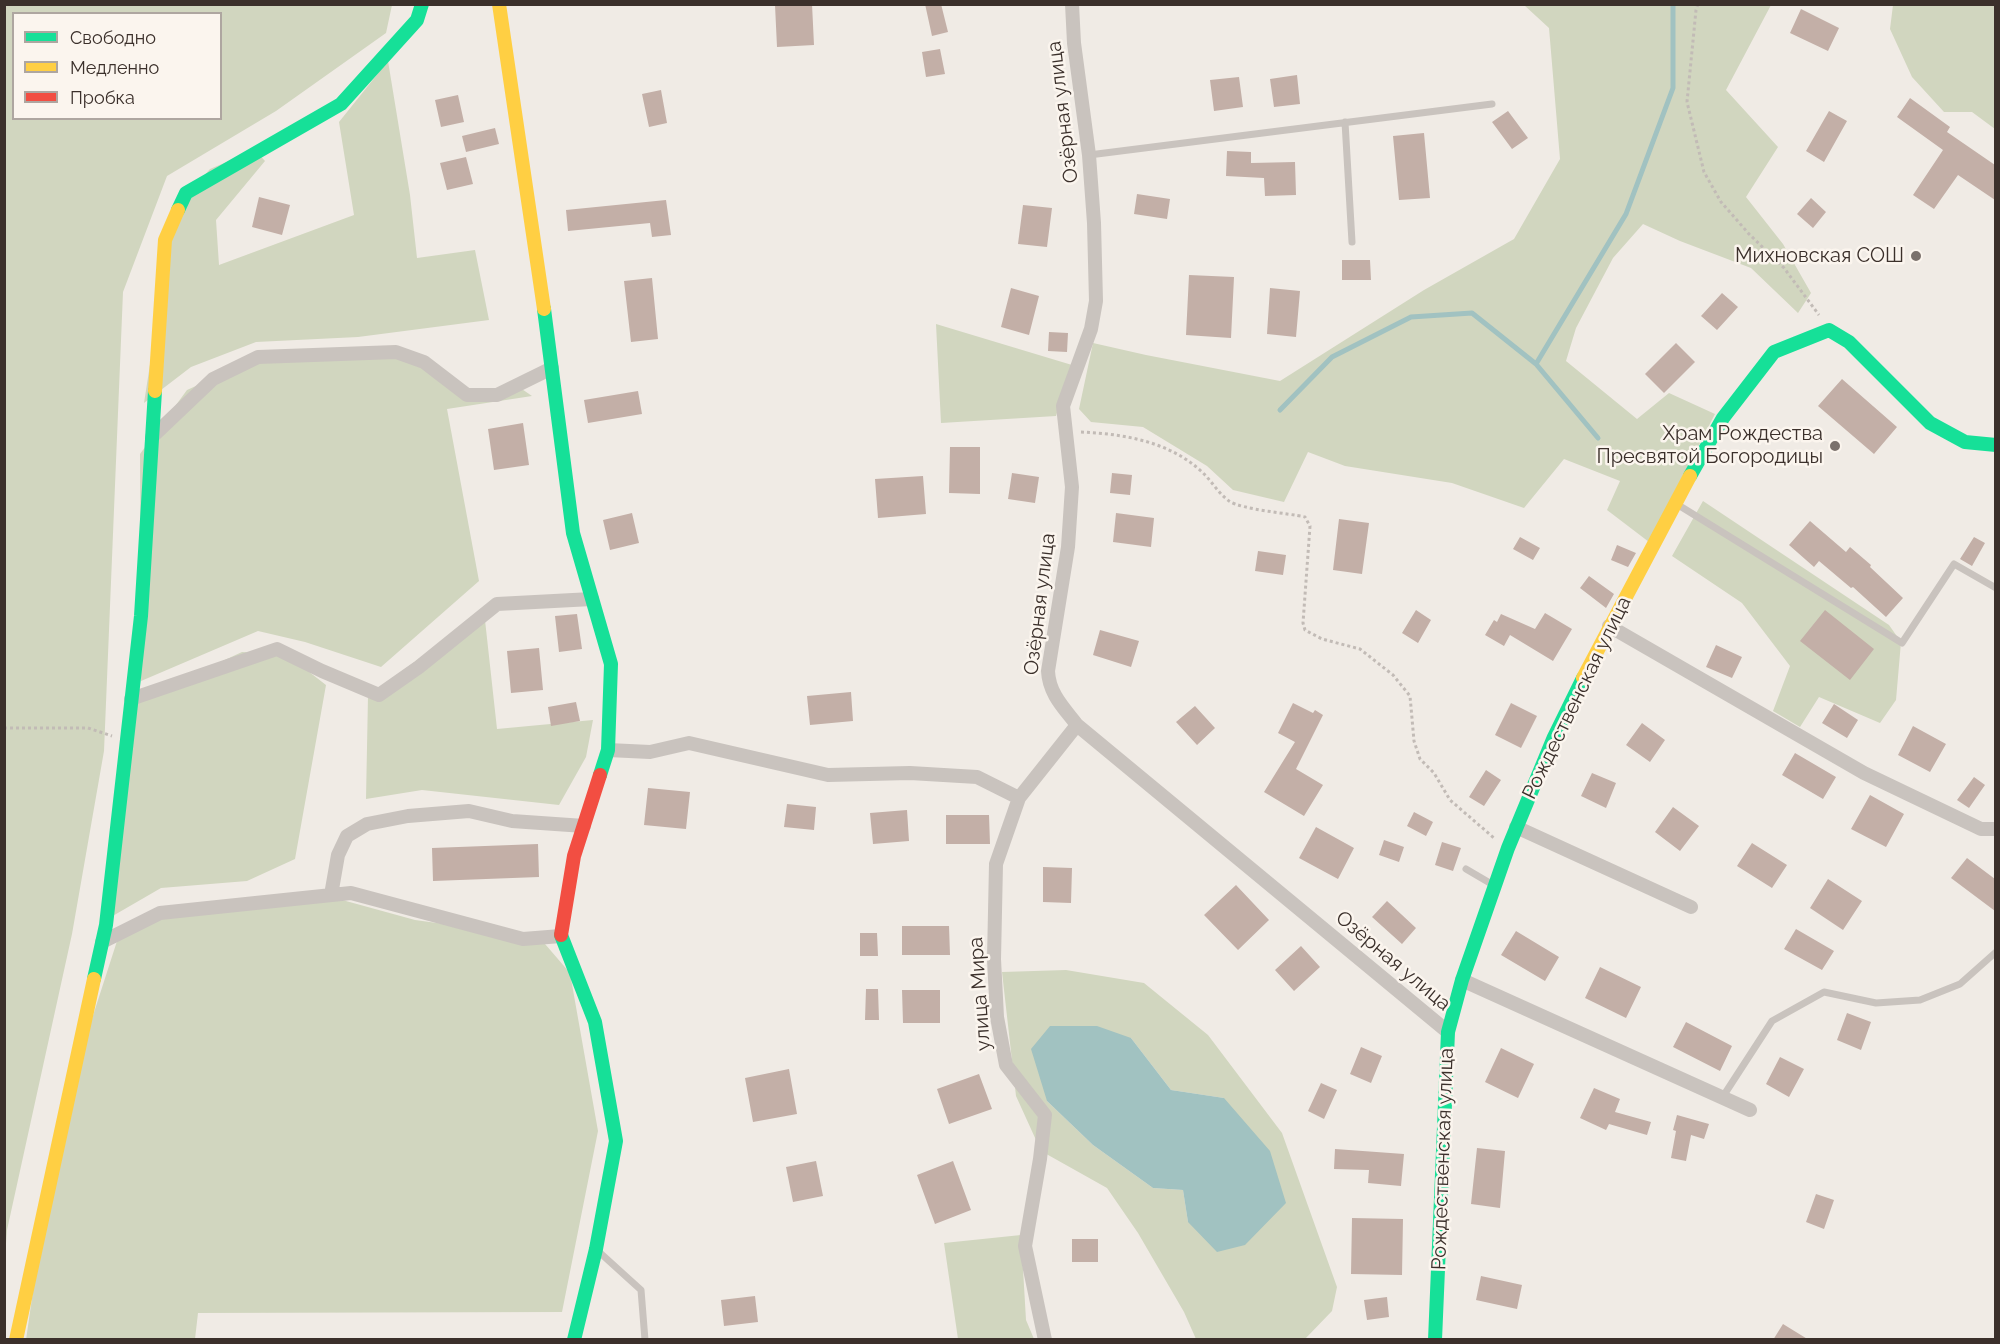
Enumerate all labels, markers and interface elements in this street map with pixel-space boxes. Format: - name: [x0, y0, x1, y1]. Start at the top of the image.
- legend: [12, 12, 222, 120]
- text: Свободно: [70, 27, 156, 48]
- street label: Озёрная улица: [1042, 40, 1084, 184]
- text: Медленно: [70, 57, 159, 78]
- text: Пробка: [70, 87, 135, 108]
- place label: Михновская СОШ: [1735, 244, 1904, 268]
- marker: Михновская СОШ: [1909, 249, 1923, 263]
- place label: Храм Рождества Пресвятой Богородицы: [1596, 422, 1823, 469]
- marker: Храм Рождества Пресвятой Богородицы: [1828, 439, 1842, 453]
- street label: Озёрная улица: [1019, 532, 1061, 676]
- street label: Рождественская улица: [1517, 593, 1637, 803]
- street label: Озёрная улица: [1331, 906, 1455, 1016]
- street label: улица Мира: [964, 936, 996, 1052]
- street label: Рождественская улица: [1427, 1047, 1459, 1271]

